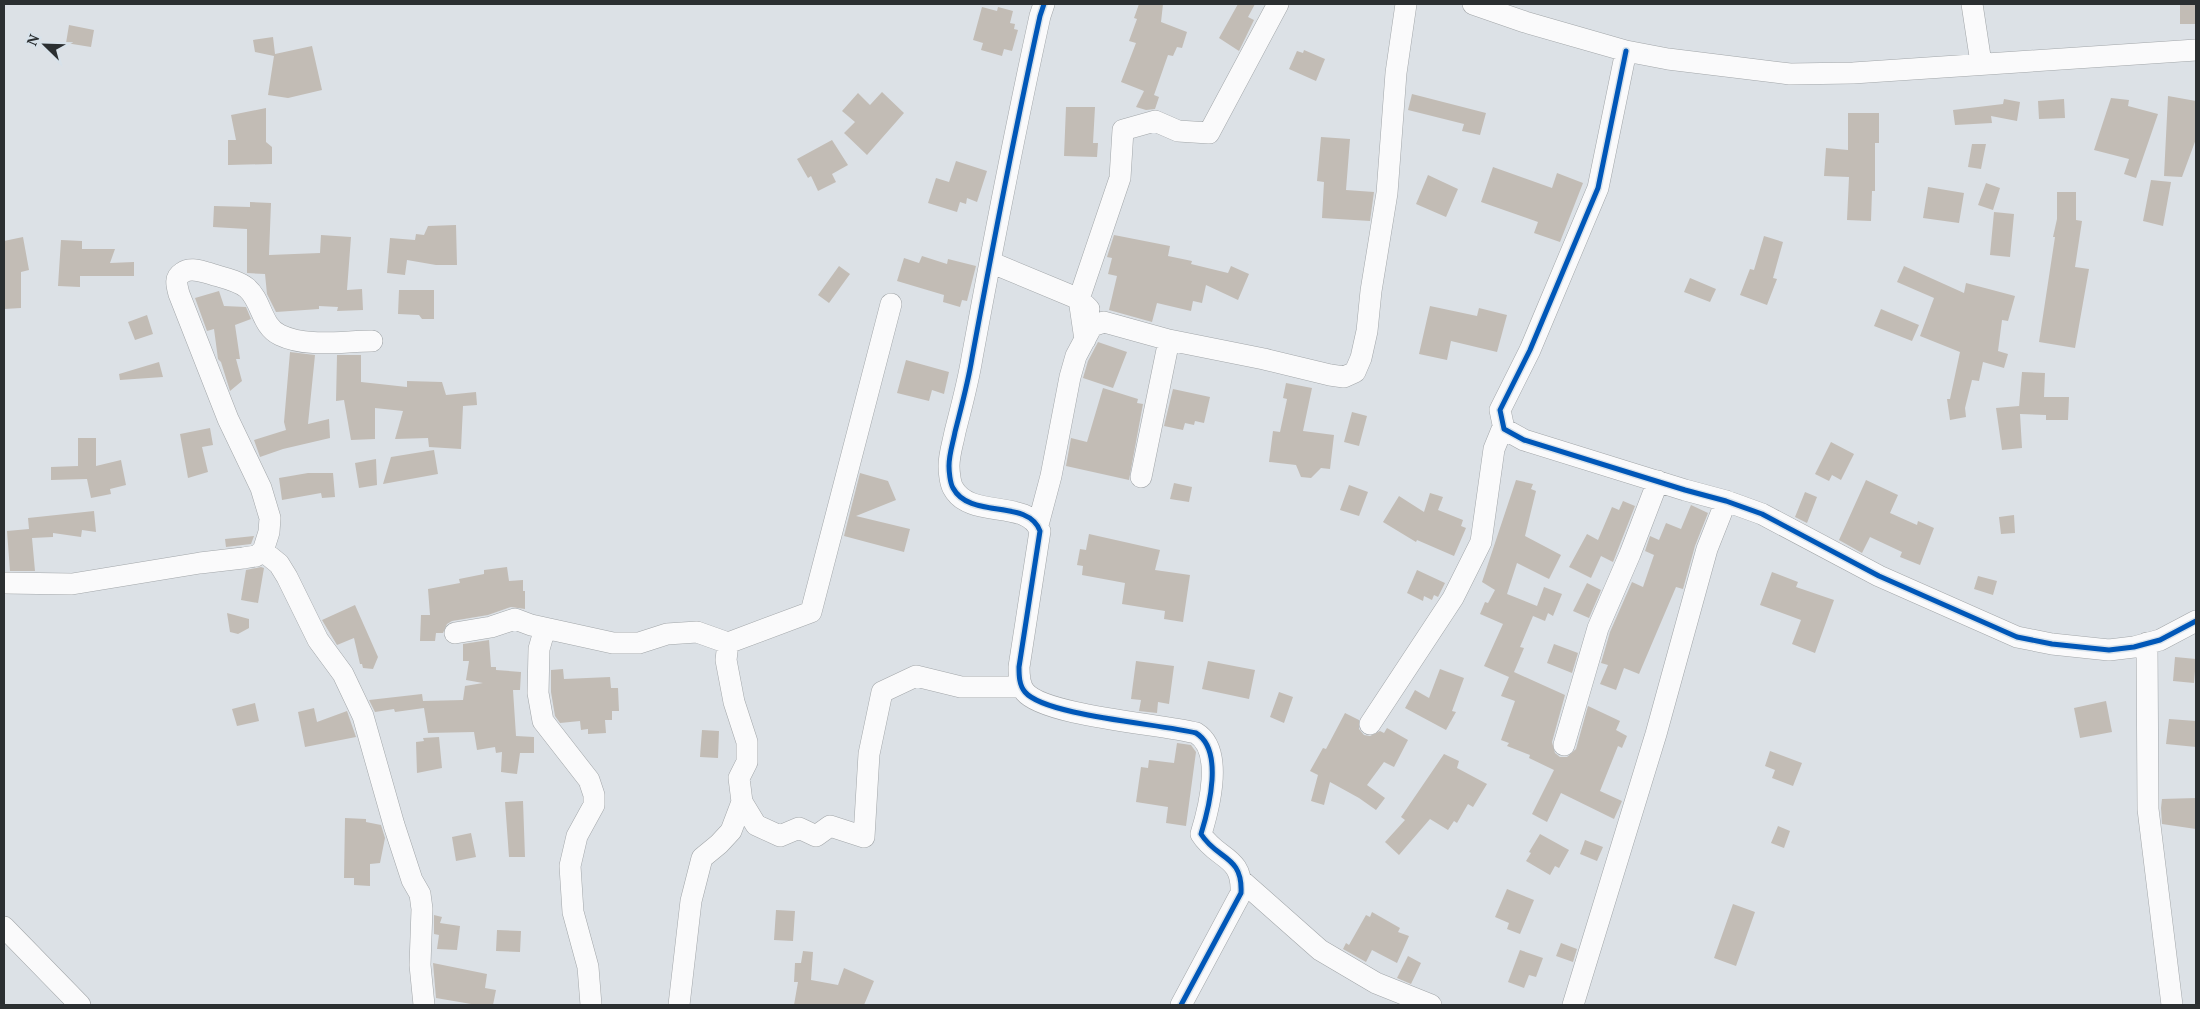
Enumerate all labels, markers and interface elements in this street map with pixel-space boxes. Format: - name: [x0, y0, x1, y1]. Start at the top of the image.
- north arrow: [20, 20, 70, 70]
- text: N: [22, 31, 44, 48]

